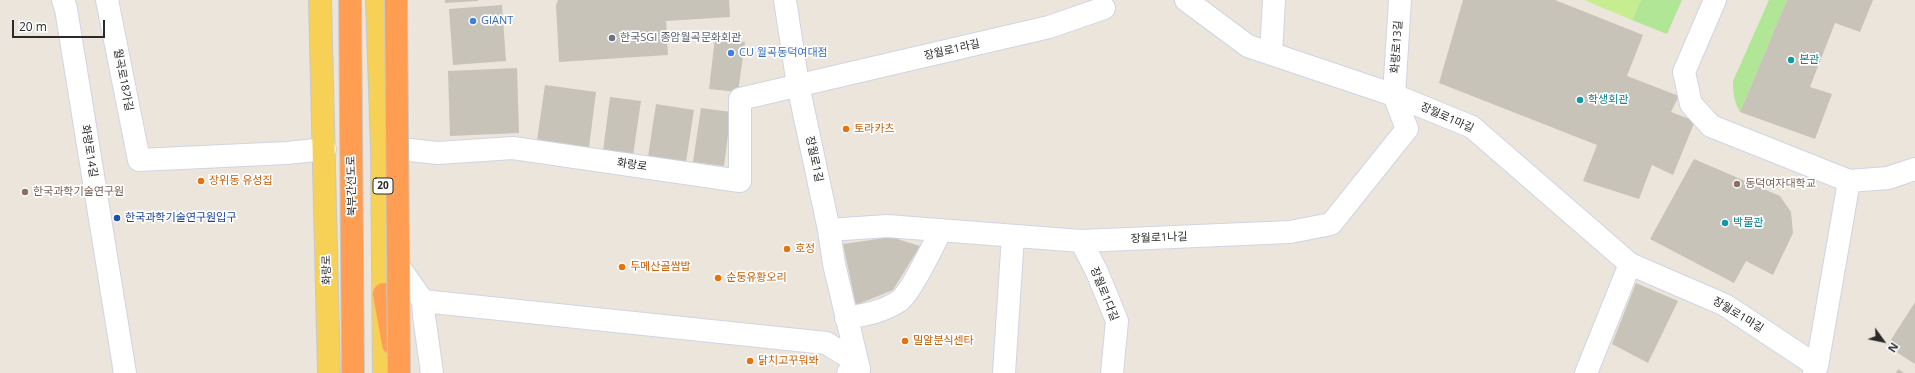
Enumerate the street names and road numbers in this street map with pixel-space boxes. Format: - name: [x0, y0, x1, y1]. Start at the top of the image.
- street label: 화랑로13길: [1389, 20, 1405, 74]
- street label: 장월로1라길: [923, 37, 981, 63]
- street label: 월곡로18가길: [110, 48, 136, 112]
- street label: 장월로1마길: [1418, 100, 1476, 136]
- street label: 화랑로14길: [78, 124, 100, 178]
- street label: 장월로1길: [803, 135, 825, 183]
- street label: 북부간선도로: [345, 156, 359, 216]
- street label: 화랑로: [616, 156, 648, 174]
- road number: 20: [373, 178, 393, 194]
- street label: 장월로1나길: [1130, 230, 1188, 246]
- street label: 화랑로: [320, 255, 334, 285]
- street label: 장월로1다길: [1087, 265, 1121, 323]
- street label: 장월로1마길: [1710, 295, 1766, 335]

